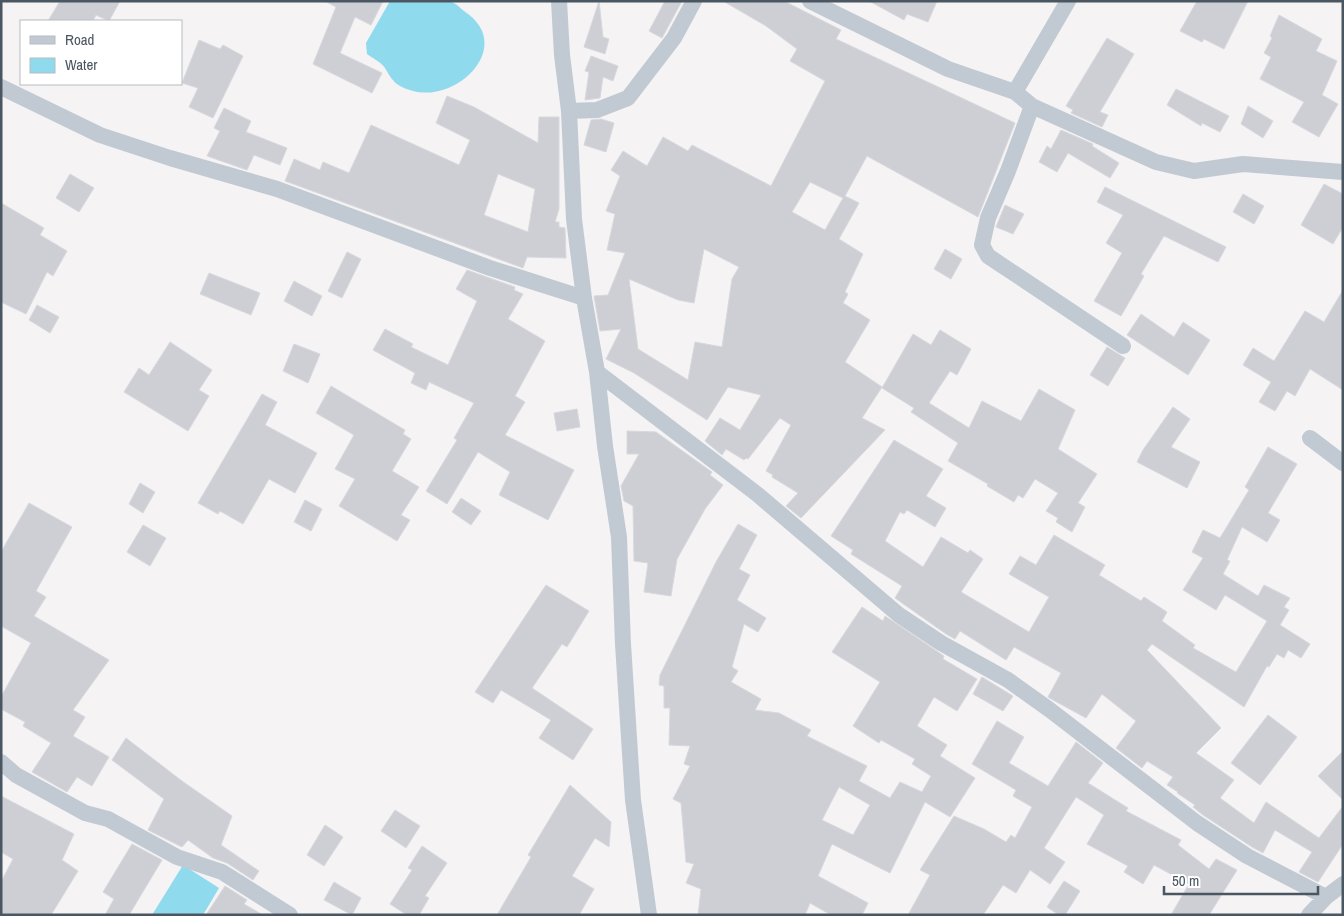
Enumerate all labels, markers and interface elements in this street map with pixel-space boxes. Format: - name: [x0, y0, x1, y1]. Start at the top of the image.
- legend: [20, 20, 182, 85]
- text: Road: [65, 29, 94, 50]
- text: Water: [65, 54, 97, 75]
- scale bar: [1164, 864, 1318, 896]
- text: 50 m: [1172, 870, 1199, 891]

